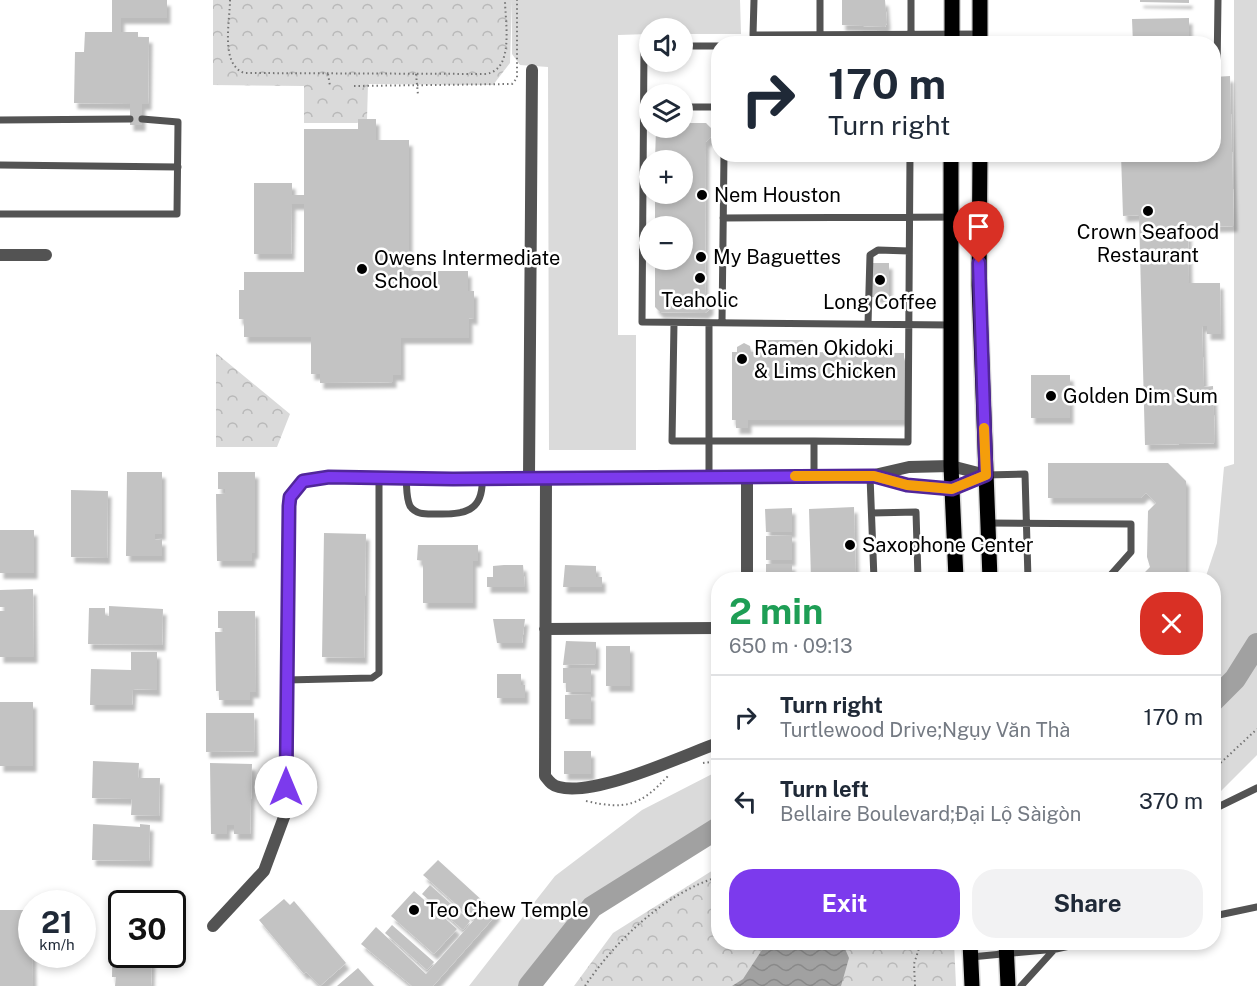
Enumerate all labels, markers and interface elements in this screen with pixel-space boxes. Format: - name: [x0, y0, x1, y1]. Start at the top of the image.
- map controls: [639, 18, 693, 270]
- button: sound: [639, 18, 693, 72]
- text: 170 m: [828, 59, 946, 108]
- icon: right: [729, 60, 807, 138]
- button: layers: [639, 84, 693, 138]
- text: Turn right: [828, 109, 951, 141]
- button: +: [639, 150, 693, 204]
- place label: Nem Houston: [714, 183, 841, 207]
- marker: Nem Houston: [695, 188, 709, 202]
- pin: [953, 201, 1004, 263]
- marker: Crown Seafood Restaurant: [1141, 204, 1155, 218]
- icon: arrive: [962, 210, 995, 243]
- button: −: [639, 216, 693, 270]
- place label: Crown Seafood Restaurant: [1077, 220, 1219, 267]
- place label: My Baguettes: [713, 245, 841, 269]
- place label: Owens Intermediate School: [374, 246, 560, 293]
- marker: My Baguettes: [694, 250, 708, 264]
- marker: Owens Intermediate School: [355, 262, 369, 276]
- marker: Teaholic: [693, 271, 707, 285]
- marker: Long Coffee: [873, 273, 887, 287]
- place label: Teaholic: [661, 288, 739, 312]
- place label: Long Coffee: [823, 290, 937, 314]
- place label: Ramen Okidoki & Lims Chicken: [754, 336, 896, 383]
- marker: Ramen Okidoki & Lims Chicken: [735, 352, 749, 366]
- place label: Golden Dim Sum: [1063, 384, 1218, 408]
- marker: Golden Dim Sum: [1044, 389, 1058, 403]
- place label: Saxophone Center: [862, 533, 1034, 557]
- marker: Saxophone Center: [843, 538, 857, 552]
- text: 2 min: [729, 590, 823, 632]
- button: close: [1140, 592, 1203, 655]
- text: 650 m · 09:13: [729, 634, 853, 658]
- text: Turn right: [780, 692, 883, 718]
- icon: right: [729, 701, 762, 734]
- text: 170 m: [1143, 704, 1203, 730]
- text: Turtlewood Drive;Ngụy Văn Thà: [780, 718, 1070, 742]
- position arrow: [254, 755, 318, 819]
- text: Turn left: [780, 776, 869, 802]
- icon: left: [729, 785, 762, 818]
- text: 370 m: [1139, 788, 1203, 814]
- text: Bellaire Boulevard;Đại Lộ Sàigòn: [780, 802, 1081, 826]
- button: Exit: [729, 869, 960, 938]
- button: Share: [972, 869, 1203, 938]
- speed limit sign: 30: [108, 890, 186, 968]
- place label: Teo Chew Temple: [426, 898, 589, 922]
- marker: Teo Chew Temple: [407, 903, 421, 917]
- text: 21: [41, 904, 73, 940]
- text: km/h: [39, 936, 75, 953]

